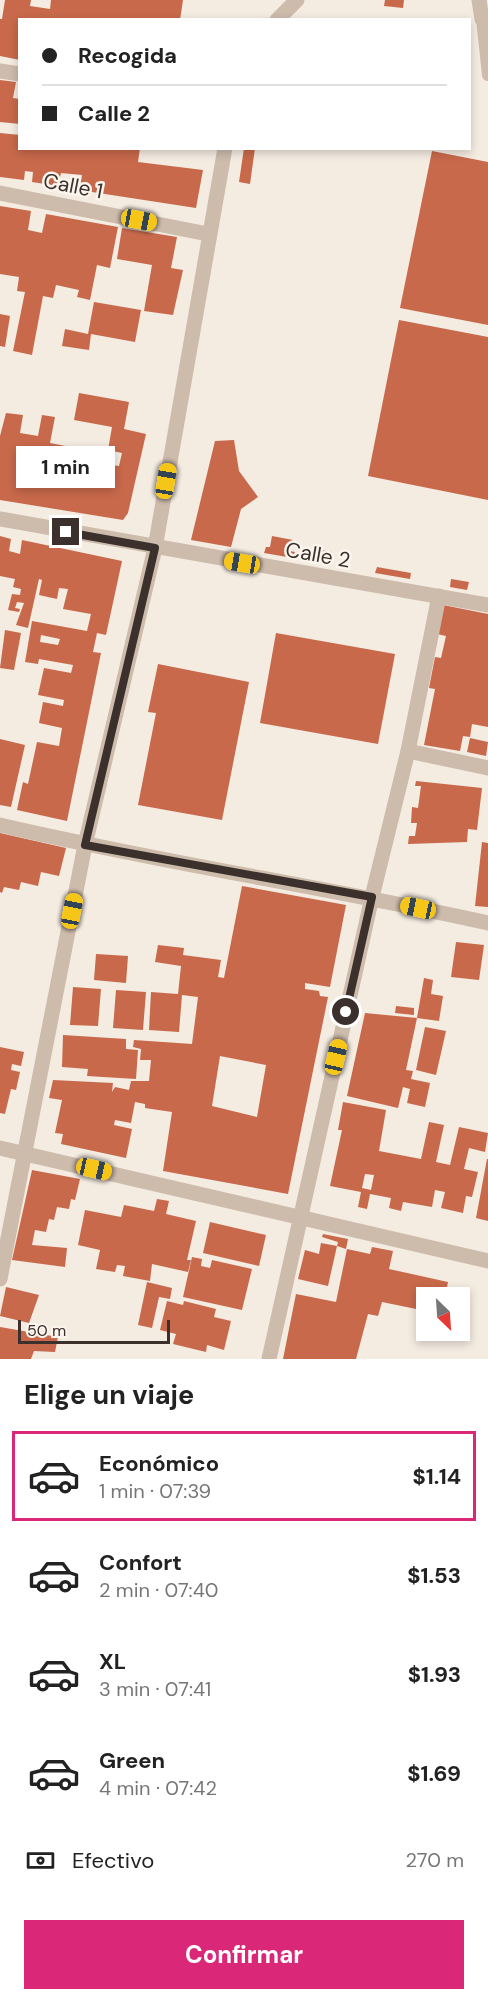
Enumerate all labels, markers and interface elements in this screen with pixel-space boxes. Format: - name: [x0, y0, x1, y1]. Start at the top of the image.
- text: Recogida: [78, 41, 177, 70]
- text: Calle 2: [78, 99, 150, 128]
- street label: Calle 1: [41, 167, 105, 205]
- car: [120, 208, 158, 232]
- callout: 1 min: [16, 445, 116, 487]
- text: 1 min: [41, 454, 90, 480]
- car: [154, 462, 178, 500]
- route end: [52, 518, 79, 545]
- street label: Calle 2: [283, 536, 353, 574]
- car: [223, 551, 261, 575]
- car: [60, 892, 84, 930]
- car: [399, 895, 437, 921]
- route start: [332, 998, 359, 1025]
- car: [323, 1037, 349, 1077]
- car: [74, 1156, 114, 1182]
- north arrow: [416, 1287, 470, 1341]
- map controls: [416, 1287, 470, 1341]
- scale bar: [18, 1317, 170, 1344]
- text: 50 m: [27, 1320, 66, 1341]
- text: Elige un viaje: [24, 1377, 194, 1412]
- icon: car: [27, 1449, 81, 1503]
- text: Económico: [99, 1449, 219, 1478]
- text: $1.14: [413, 1462, 461, 1491]
- text: 1 min · 07:39: [99, 1478, 211, 1504]
- icon: car: [27, 1548, 81, 1602]
- text: Confort: [99, 1548, 182, 1577]
- text: $1.53: [407, 1561, 461, 1590]
- text: 2 min · 07:40: [99, 1577, 218, 1603]
- icon: car: [27, 1647, 81, 1701]
- text: XL: [99, 1647, 126, 1676]
- text: $1.93: [408, 1660, 461, 1689]
- text: 3 min · 07:41: [99, 1676, 211, 1702]
- icon: car: [27, 1746, 81, 1800]
- text: Green: [99, 1746, 165, 1775]
- text: $1.69: [407, 1759, 461, 1788]
- text: 4 min · 07:42: [99, 1775, 217, 1801]
- icon: cash: [24, 1844, 57, 1877]
- text: Efectivo: [72, 1846, 154, 1875]
- text: 270 m: [406, 1847, 464, 1873]
- button: Confirmar: [24, 1920, 464, 1989]

